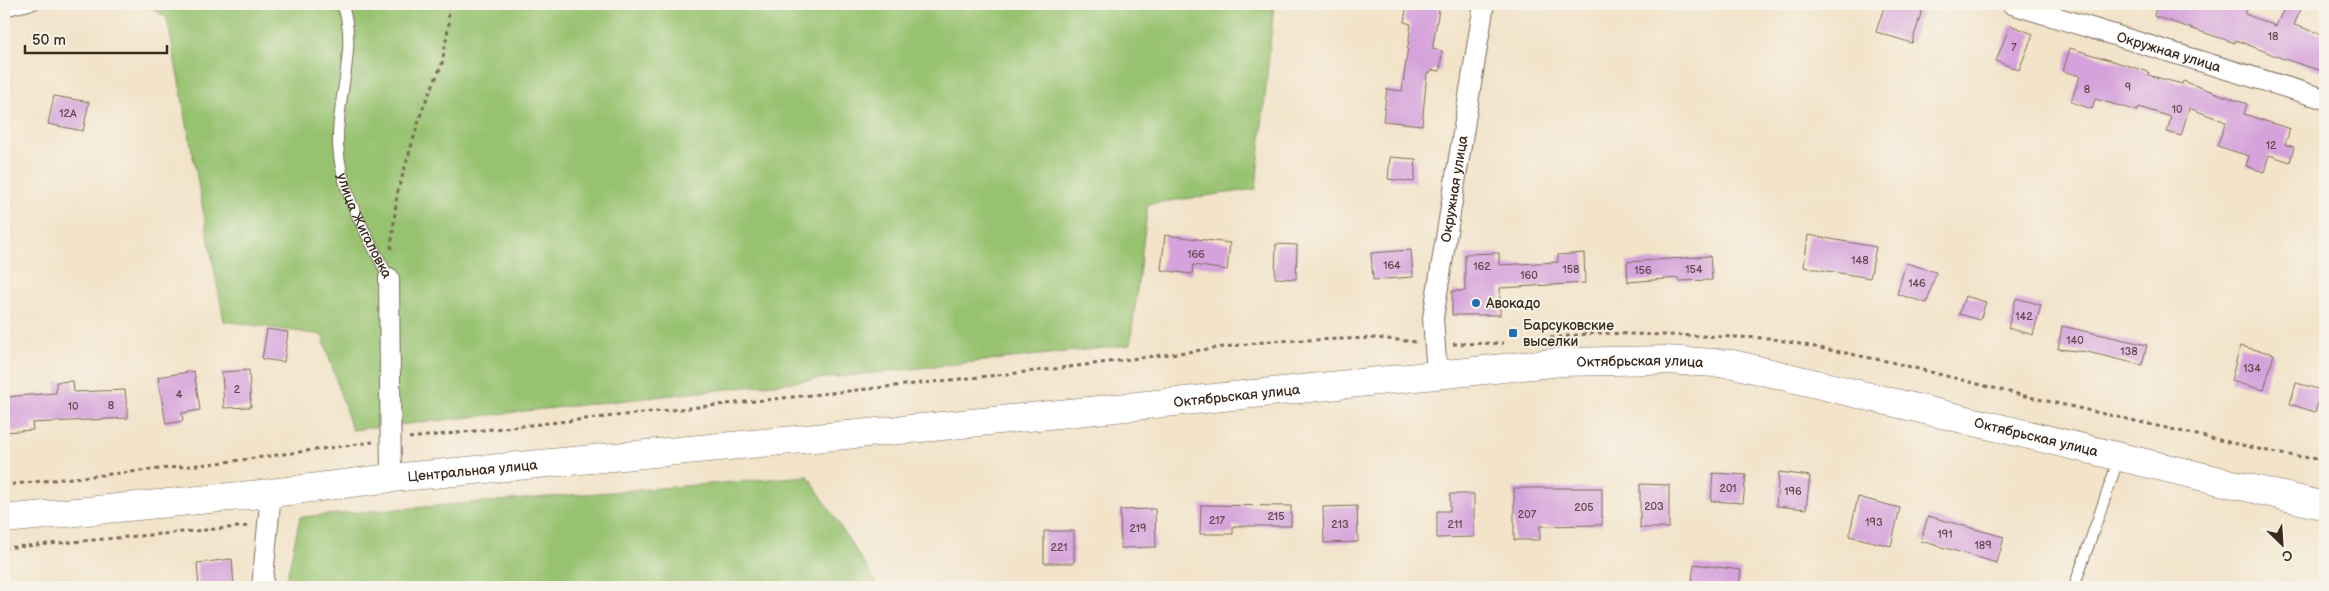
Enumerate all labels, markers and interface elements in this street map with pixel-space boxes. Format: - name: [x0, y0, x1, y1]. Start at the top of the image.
- scale bar: [25, 22, 168, 54]
- street label: Окружная улица: [2115, 28, 2224, 76]
- house number: 18: [2268, 30, 2278, 43]
- text: 50 m: [32, 31, 66, 50]
- house number: 7: [2011, 41, 2017, 54]
- house number: 9: [2125, 81, 2131, 94]
- house number: 8: [2084, 83, 2090, 96]
- house number: 10: [2172, 103, 2183, 116]
- house number: 12А: [59, 107, 77, 120]
- street label: Окружная улица: [1437, 133, 1471, 244]
- house number: 12: [2266, 139, 2277, 152]
- street label: улица Жигаловка: [334, 171, 396, 282]
- house number: 166: [1187, 248, 1205, 261]
- house number: 148: [1851, 254, 1869, 267]
- house number: 164: [1383, 259, 1401, 272]
- house number: 162: [1473, 260, 1491, 273]
- house number: 158: [1563, 263, 1579, 276]
- house number: 154: [1685, 263, 1703, 276]
- house number: 156: [1634, 264, 1652, 277]
- house number: 160: [1520, 269, 1538, 282]
- house number: 146: [1908, 277, 1926, 290]
- place label: Авокадо: [1485, 295, 1540, 312]
- marker: Авокадо: [1470, 297, 1482, 309]
- house number: 142: [2015, 310, 2033, 323]
- place label: Барсуковские выселки: [1523, 317, 1614, 350]
- marker: Барсуковские выселки: [1507, 327, 1519, 339]
- house number: 140: [2066, 334, 2084, 347]
- house number: 138: [2120, 345, 2138, 358]
- street label: Октябрьская улица: [1576, 352, 1705, 371]
- house number: 134: [2243, 362, 2261, 375]
- street label: Октябрьская улица: [1173, 381, 1302, 411]
- house number: 2: [234, 383, 241, 396]
- house number: 4: [176, 388, 183, 401]
- house number: 8: [108, 399, 114, 412]
- house number: 10: [68, 400, 79, 413]
- street label: Октябрьская улица: [1973, 414, 2101, 460]
- street label: Центральная улица: [407, 456, 539, 485]
- house number: 201: [1719, 482, 1737, 495]
- house number: 196: [1784, 485, 1802, 498]
- house number: 203: [1644, 500, 1664, 513]
- house number: 205: [1574, 501, 1594, 514]
- house number: 207: [1518, 508, 1537, 521]
- house number: 215: [1268, 510, 1284, 523]
- house number: 217: [1209, 514, 1226, 527]
- house number: 193: [1865, 516, 1883, 529]
- house number: 213: [1331, 518, 1349, 531]
- house number: 211: [1448, 518, 1462, 531]
- north arrow: [2256, 518, 2306, 568]
- house number: 219: [1130, 522, 1146, 535]
- house number: 191: [1938, 528, 1952, 541]
- house number: 189: [1974, 539, 1992, 552]
- house number: 221: [1050, 541, 1068, 554]
- text: С: [2279, 546, 2295, 565]

